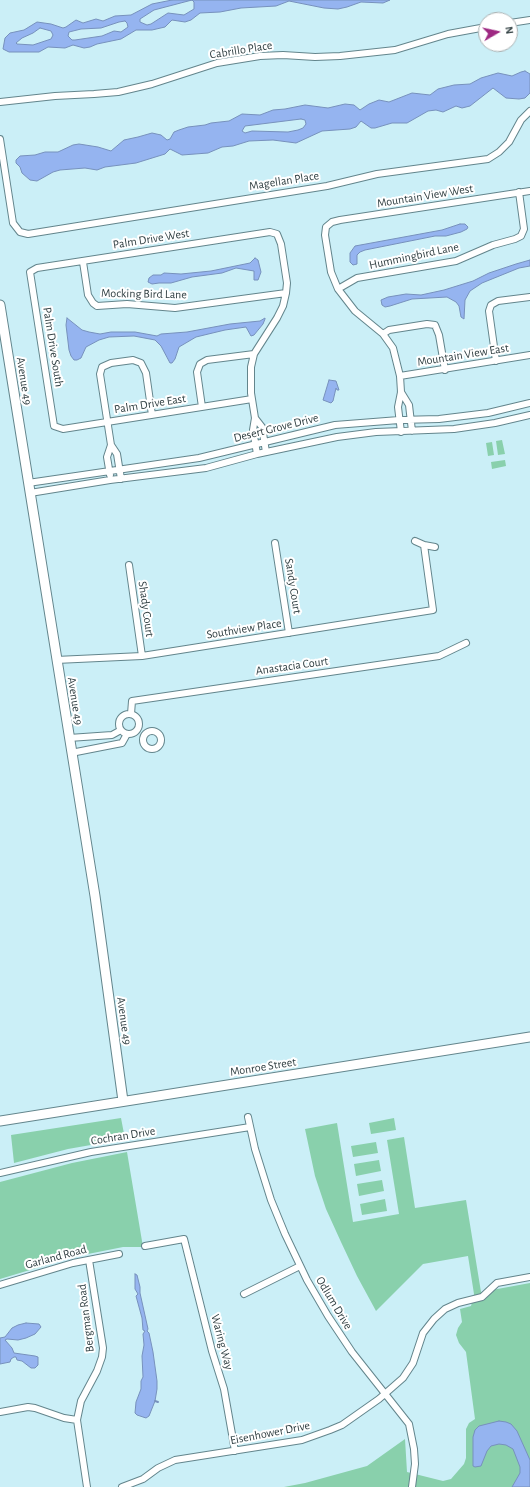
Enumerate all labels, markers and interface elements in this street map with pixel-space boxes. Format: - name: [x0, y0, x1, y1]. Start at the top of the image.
- north arrow: [478, 12, 518, 52]
- text: N: [503, 26, 515, 35]
- street label: Cabrillo Place: [209, 38, 273, 62]
- street label: Magellan Place: [248, 168, 320, 194]
- street label: Mountain View West: [376, 181, 474, 211]
- street label: Palm Drive West: [112, 226, 190, 252]
- street label: Hummingbird Lane: [368, 239, 460, 273]
- street label: Mocking Bird Lane: [101, 286, 187, 302]
- street label: Palm Drive South: [40, 306, 66, 388]
- street label: Mountain View East: [416, 341, 510, 369]
- street label: Avenue 49: [13, 356, 35, 406]
- street label: Palm Drive East: [113, 391, 187, 417]
- street label: Desert Grove Drive: [232, 411, 320, 445]
- street label: Sandy Court: [282, 557, 304, 615]
- street label: Shady Court: [135, 580, 157, 638]
- street label: Southview Place: [205, 616, 283, 642]
- street label: Anastacia Court: [255, 654, 329, 678]
- street label: Avenue 49: [64, 676, 86, 726]
- street label: Avenue 49: [114, 996, 134, 1046]
- street label: Monroe Street: [229, 1055, 297, 1079]
- street label: Cochran Drive: [90, 1124, 156, 1148]
- street label: Garland Road: [24, 1242, 88, 1272]
- street label: Odlum Drive: [313, 1274, 355, 1332]
- street label: Bergman Road: [75, 1283, 97, 1353]
- street label: Waring Way: [208, 1313, 236, 1371]
- street label: Eisenhower Drive: [229, 1418, 311, 1448]

